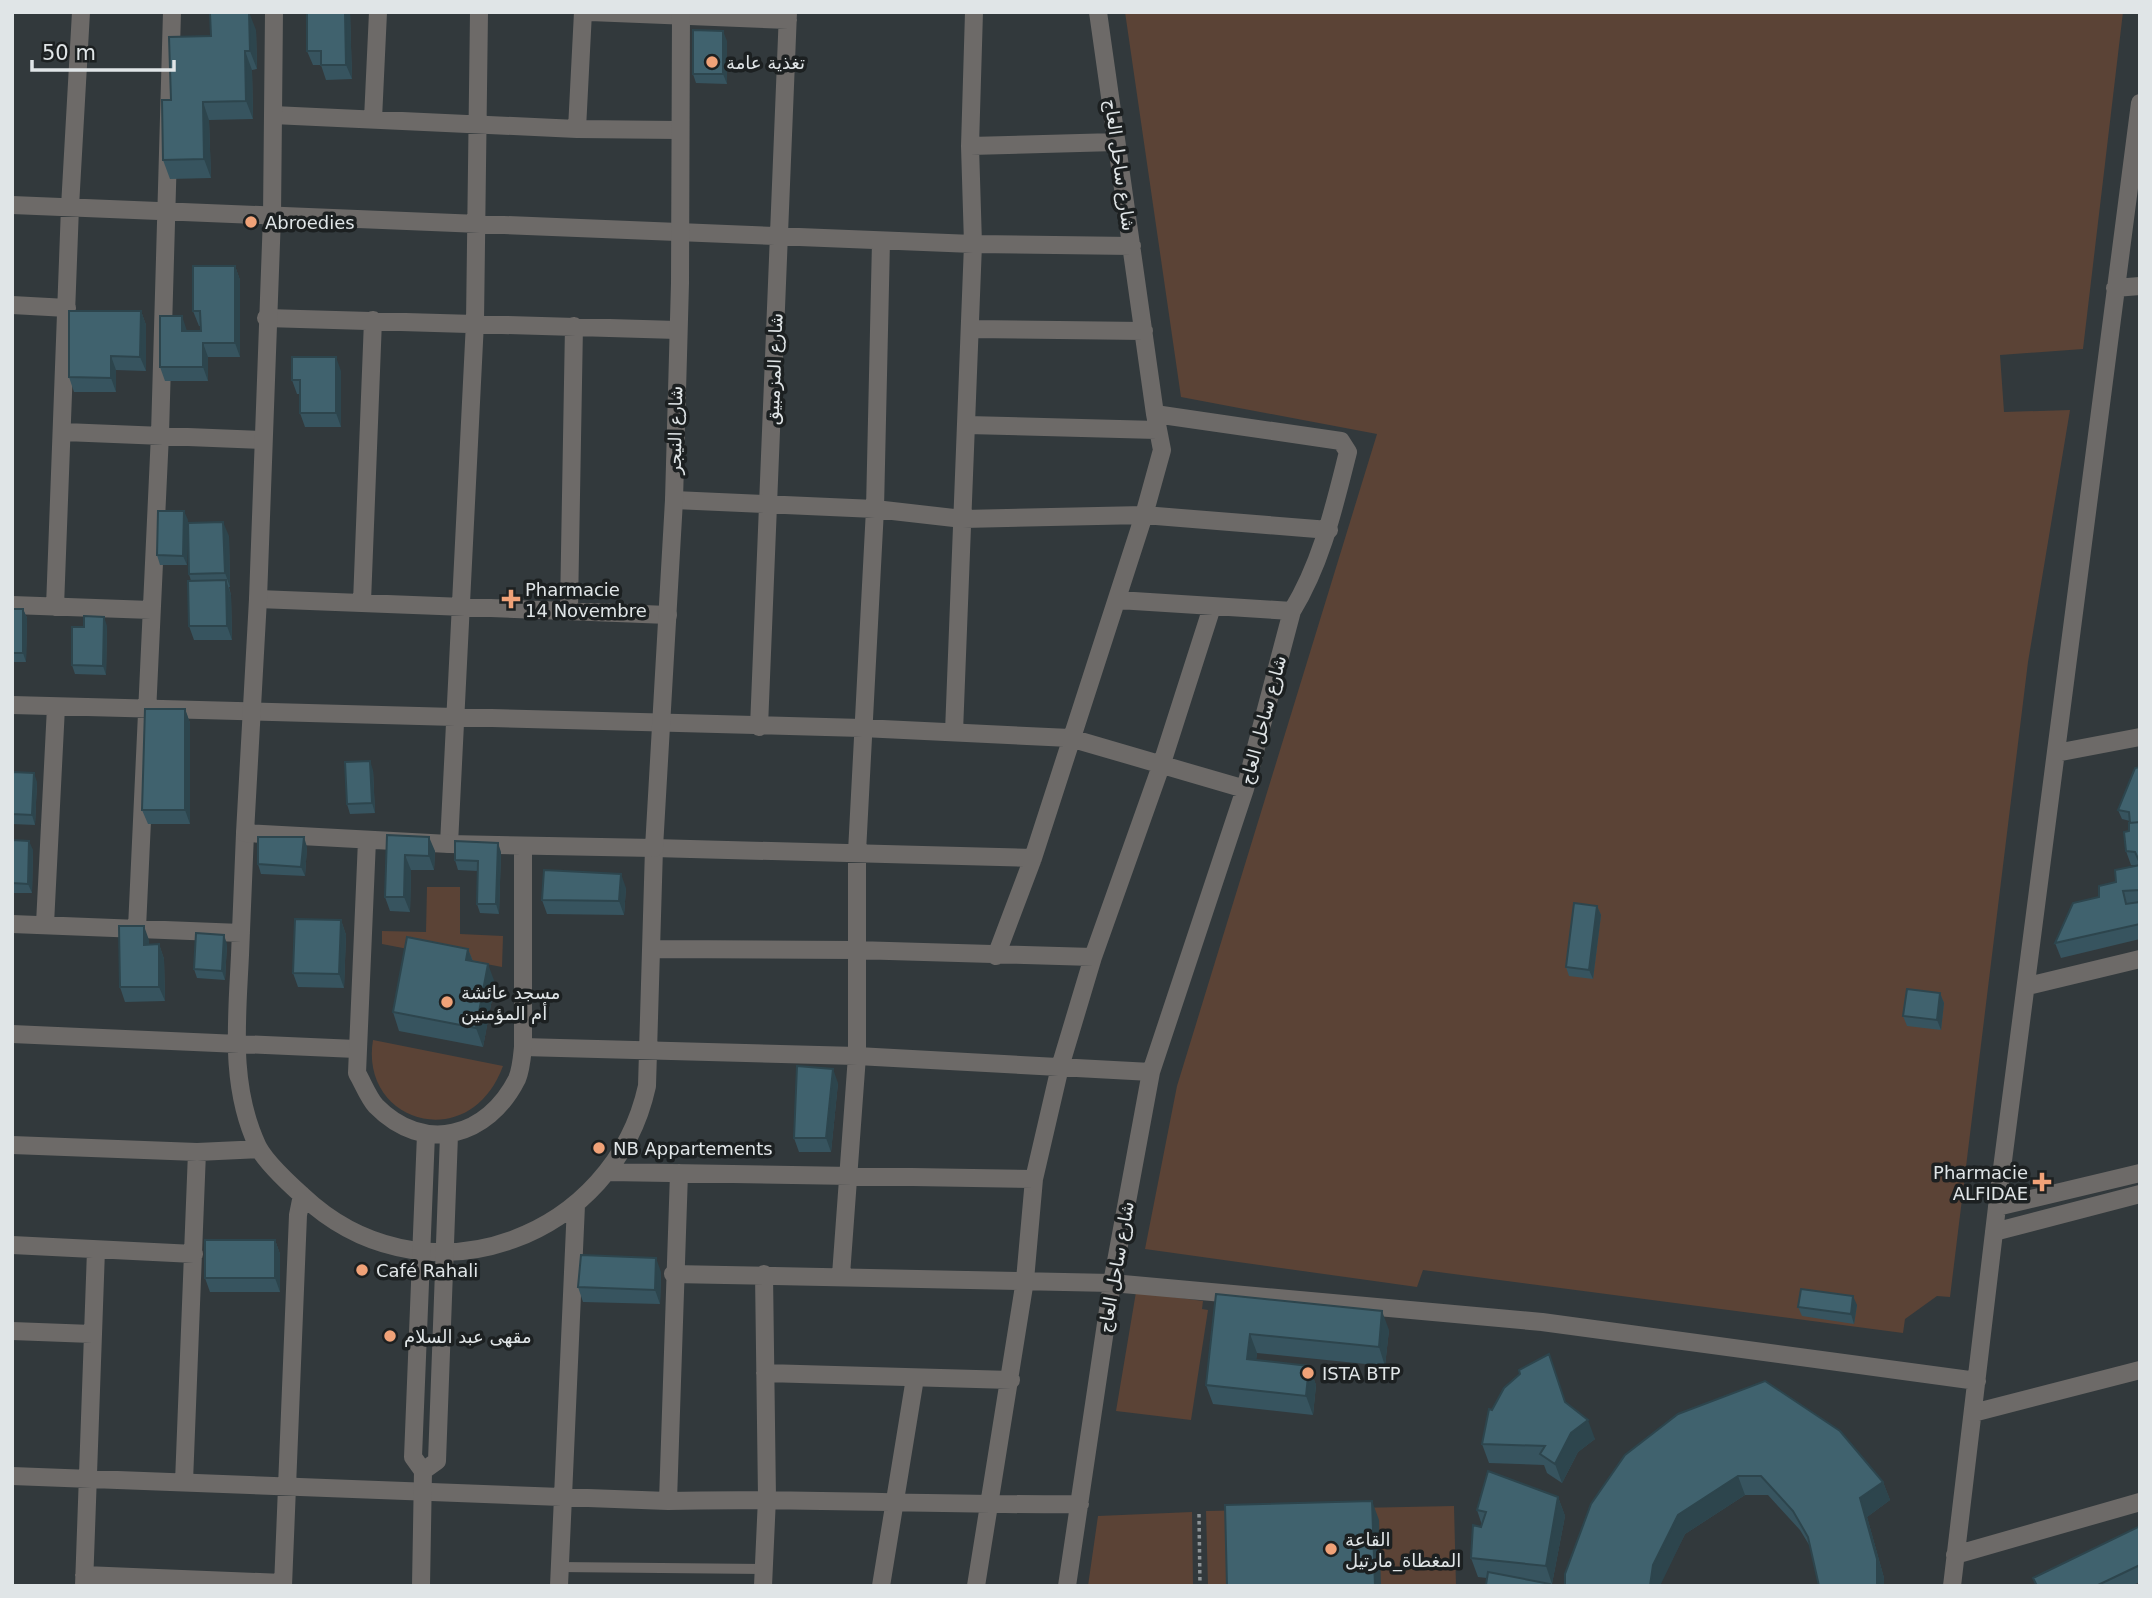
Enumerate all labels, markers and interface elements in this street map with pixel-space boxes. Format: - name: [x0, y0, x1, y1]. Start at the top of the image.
- scale bar: [32, 28, 173, 72]
- text: 50 m: [42, 41, 96, 65]
- place label: تغذية عامة: [726, 52, 805, 73]
- marker: تغذية عامة: [704, 54, 720, 70]
- street label: شارع ساحل العاج: [1099, 98, 1140, 232]
- place label: Abroedies: [265, 212, 355, 233]
- marker: Abroedies: [243, 214, 259, 230]
- street label: شارع المزمبيق: [762, 313, 787, 425]
- street label: شارع النيجر: [664, 386, 687, 476]
- place label: Pharmacie 14 Novembre: [525, 579, 647, 621]
- marker: Pharmacie 14 Novembre: [503, 591, 519, 607]
- street label: شارع ساحل العاج: [1236, 653, 1291, 787]
- place label: مسجد عائشة أم المؤمنين: [461, 982, 560, 1025]
- marker: مسجد عائشة أم المؤمنين: [439, 994, 455, 1010]
- place label: NB Appartements: [613, 1138, 773, 1159]
- marker: NB Appartements: [591, 1140, 607, 1156]
- place label: Pharmacie ALFIDAE: [1933, 1162, 2028, 1204]
- marker: Pharmacie ALFIDAE: [2034, 1174, 2050, 1190]
- street label: شارع ساحل العاج: [1094, 1200, 1139, 1335]
- place label: Café Rahali: [376, 1260, 478, 1281]
- marker: Café Rahali: [354, 1262, 370, 1278]
- place label: مقهى عبد السلام: [404, 1326, 532, 1348]
- marker: مقهى عبد السلام: [382, 1328, 398, 1344]
- place label: ISTA BTP: [1322, 1363, 1401, 1384]
- marker: ISTA BTP: [1300, 1365, 1316, 1381]
- place label: القاعة المغطاة_مارتيل: [1345, 1529, 1461, 1572]
- marker: القاعة المغطاة_مارتيل: [1323, 1541, 1339, 1557]

